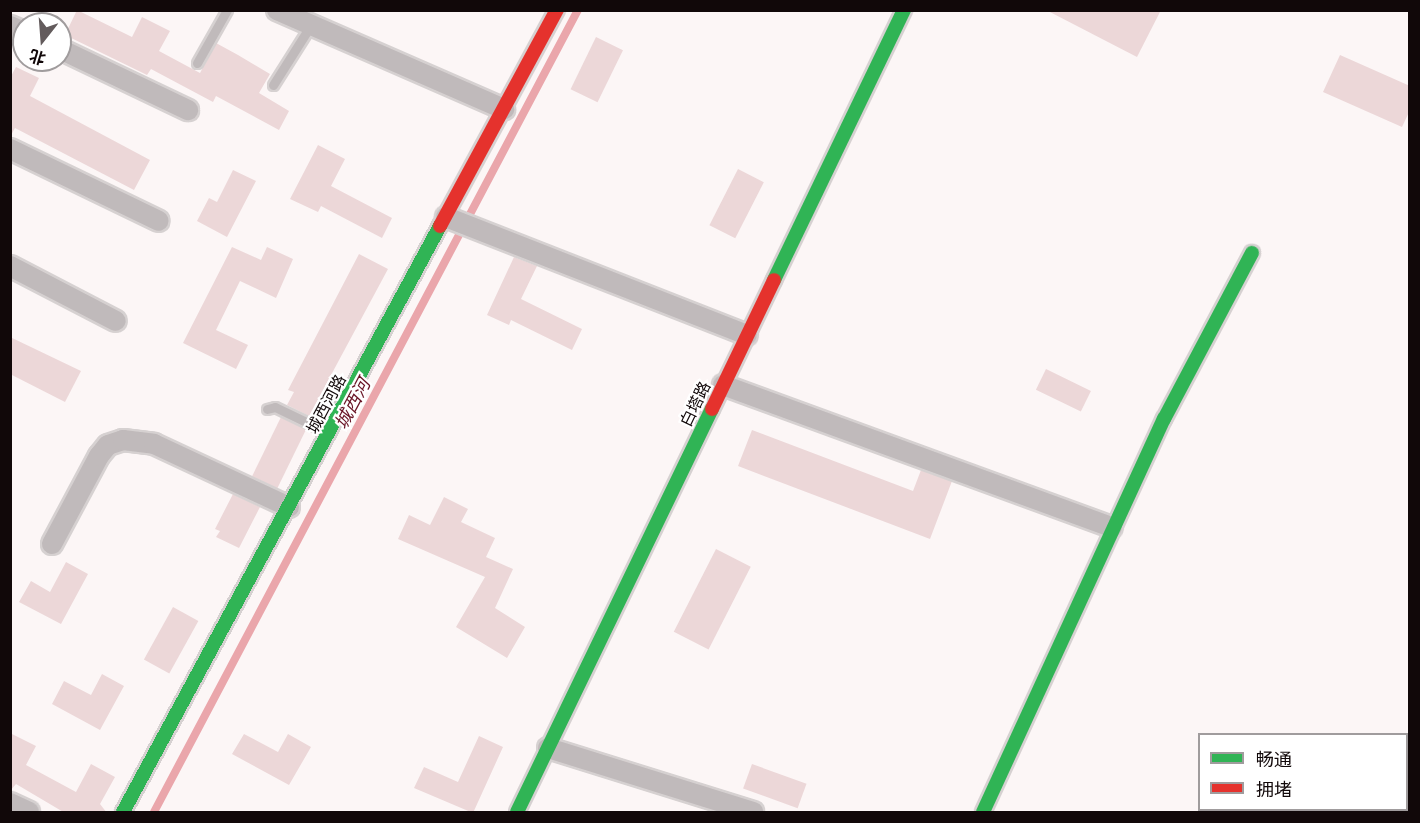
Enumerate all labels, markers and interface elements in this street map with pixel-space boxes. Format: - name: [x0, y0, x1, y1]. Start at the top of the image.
- north arrow: [12, 12, 72, 72]
- text: 北: [27, 45, 48, 69]
- street label: 城西河路: [303, 371, 349, 437]
- water label: 城西河: [331, 375, 375, 433]
- street label: 白塔路: [676, 378, 714, 430]
- legend: [1198, 733, 1408, 811]
- text: 畅通: [1256, 748, 1292, 771]
- text: 拥堵: [1256, 778, 1292, 801]

